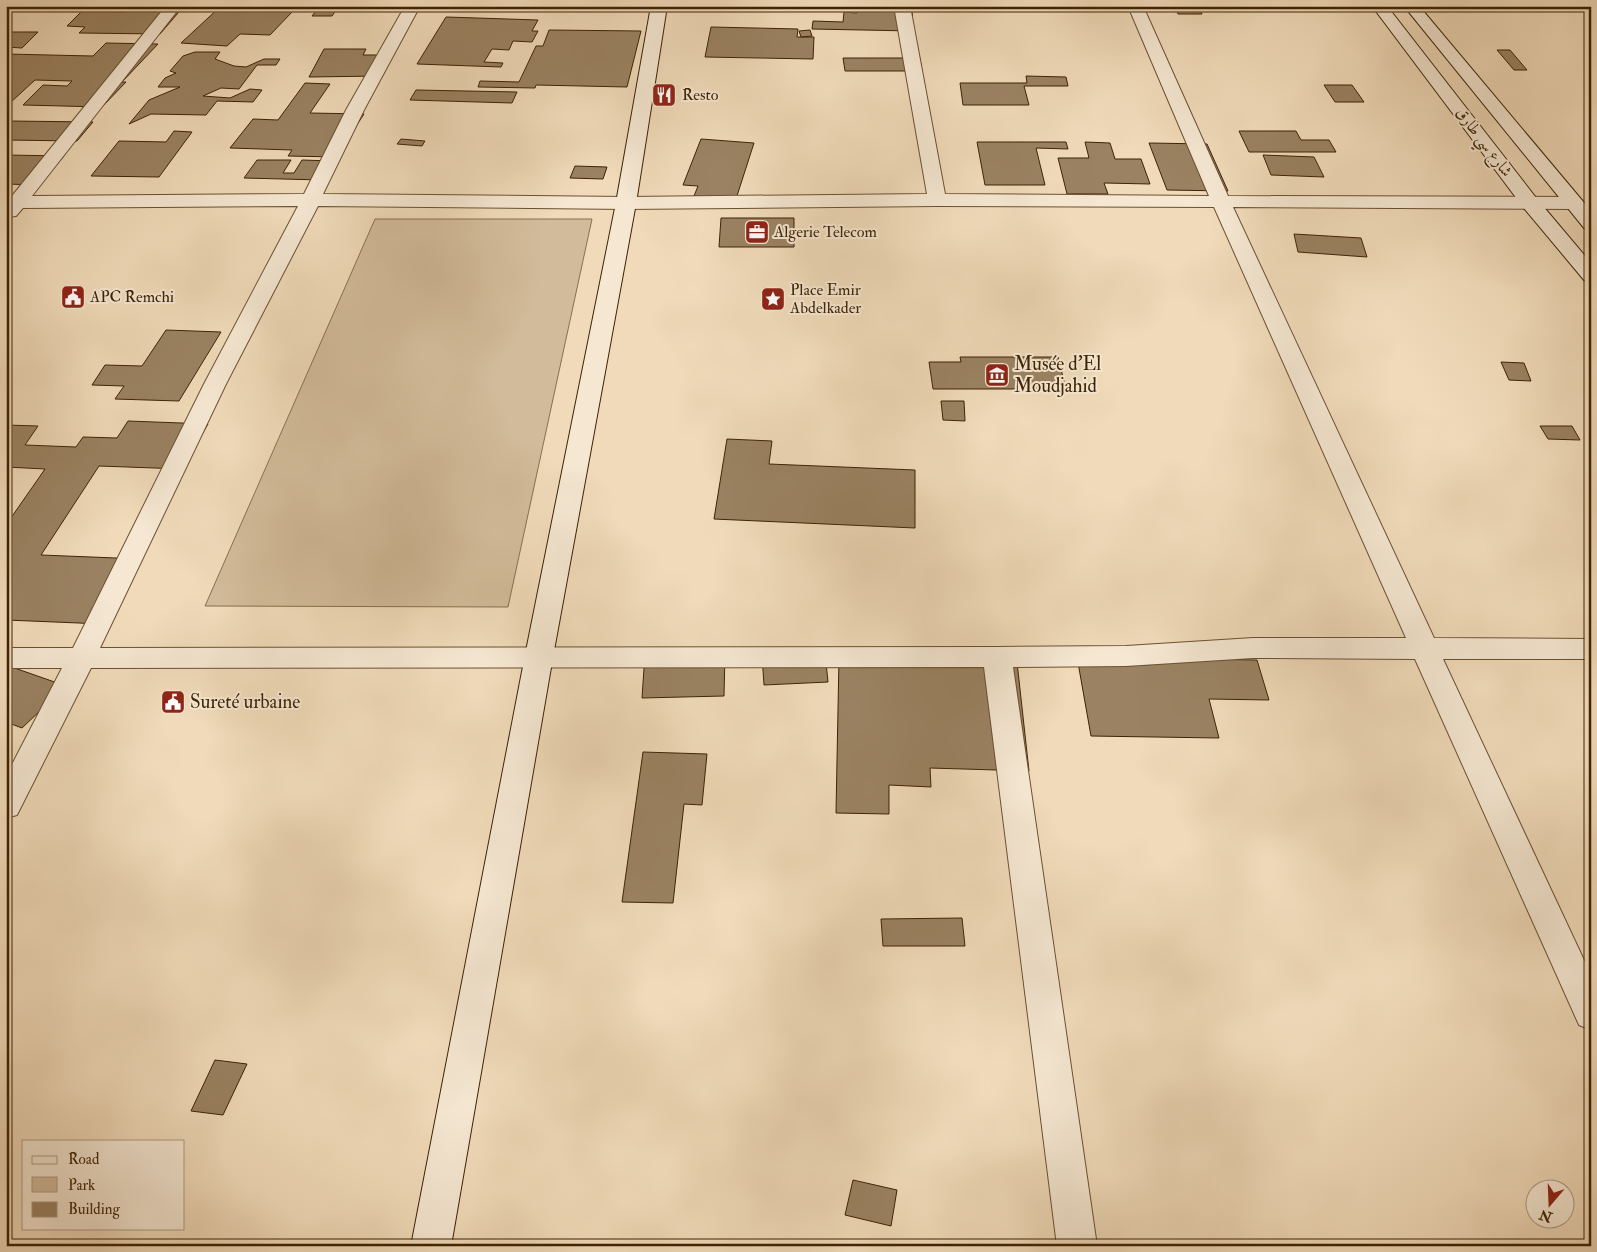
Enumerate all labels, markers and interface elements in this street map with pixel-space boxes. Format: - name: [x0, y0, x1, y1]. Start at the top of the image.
- restaurant icon: Resto: [651, 82, 677, 108]
- place label: Resto: [682, 85, 719, 105]
- street label: شارع سي طارق: [1447, 103, 1517, 184]
- office icon: Algerie Telecom: [744, 219, 770, 245]
- place label: Algerie Telecom: [773, 222, 877, 242]
- place label: Place Emir Abdelkader: [789, 280, 861, 318]
- public building icon: APC Remchi: [60, 284, 86, 310]
- place icon: Place Emir Abdelkader: [760, 286, 786, 312]
- place label: APC Remchi: [89, 287, 174, 307]
- place label: Musée d'El Moudjahid: [1014, 352, 1101, 398]
- museum icon: Musée d'El Moudjahid: [984, 362, 1010, 388]
- public building icon: Sureté urbaine: [160, 689, 186, 715]
- place label: Sureté urbaine: [190, 690, 300, 714]
- legend: [22, 1140, 185, 1230]
- text: Road: [68, 1150, 100, 1169]
- text: Park: [68, 1176, 95, 1195]
- north arrow: [1524, 1180, 1574, 1230]
- text: Building: [68, 1200, 120, 1219]
- text: N: [1537, 1206, 1556, 1226]

